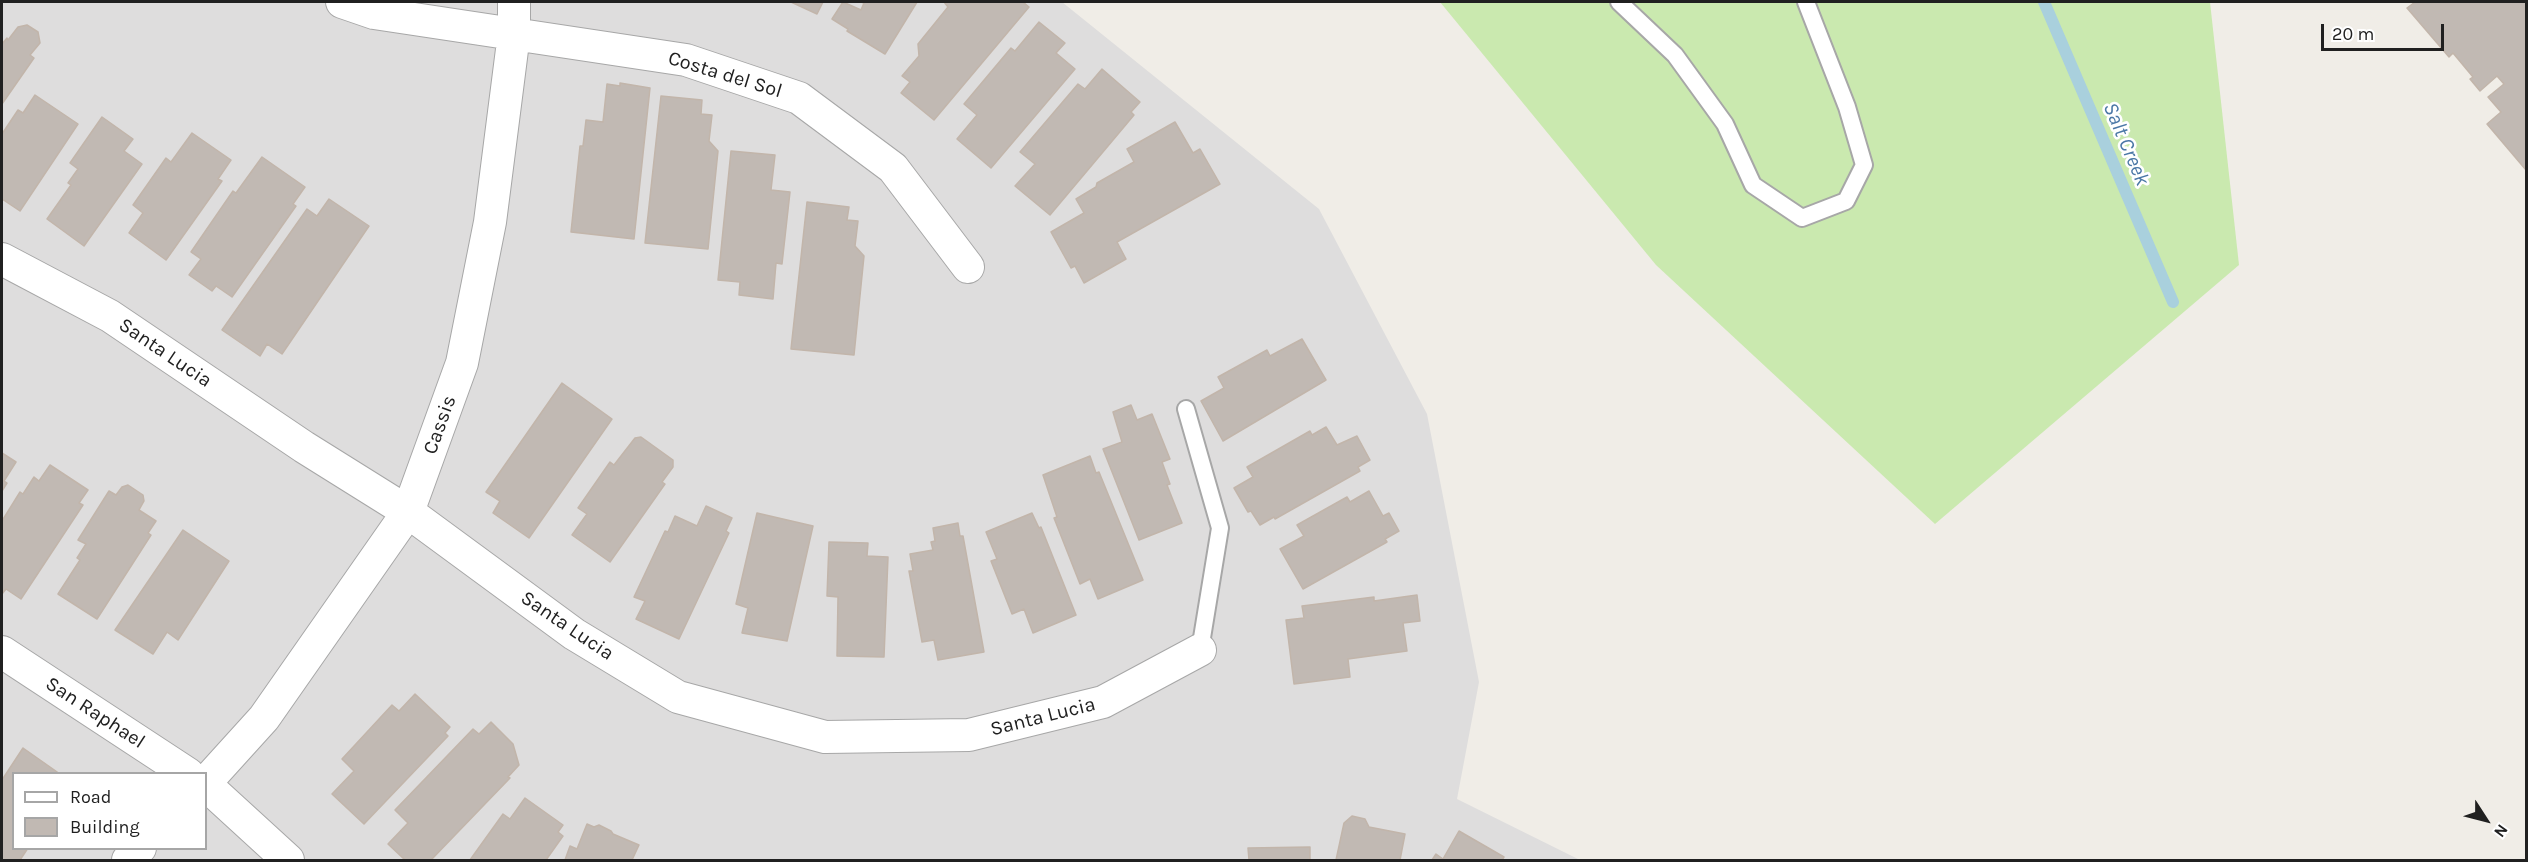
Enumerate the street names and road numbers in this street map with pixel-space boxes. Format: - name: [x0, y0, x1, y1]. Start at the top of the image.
- street label: Costa del Sol: [665, 46, 785, 104]
- street label: Santa Lucia: [114, 313, 216, 393]
- street label: Cassis: [418, 392, 462, 458]
- street label: Santa Lucia: [516, 586, 618, 666]
- street label: San Raphael: [41, 672, 149, 754]
- street label: Santa Lucia: [988, 692, 1098, 742]

